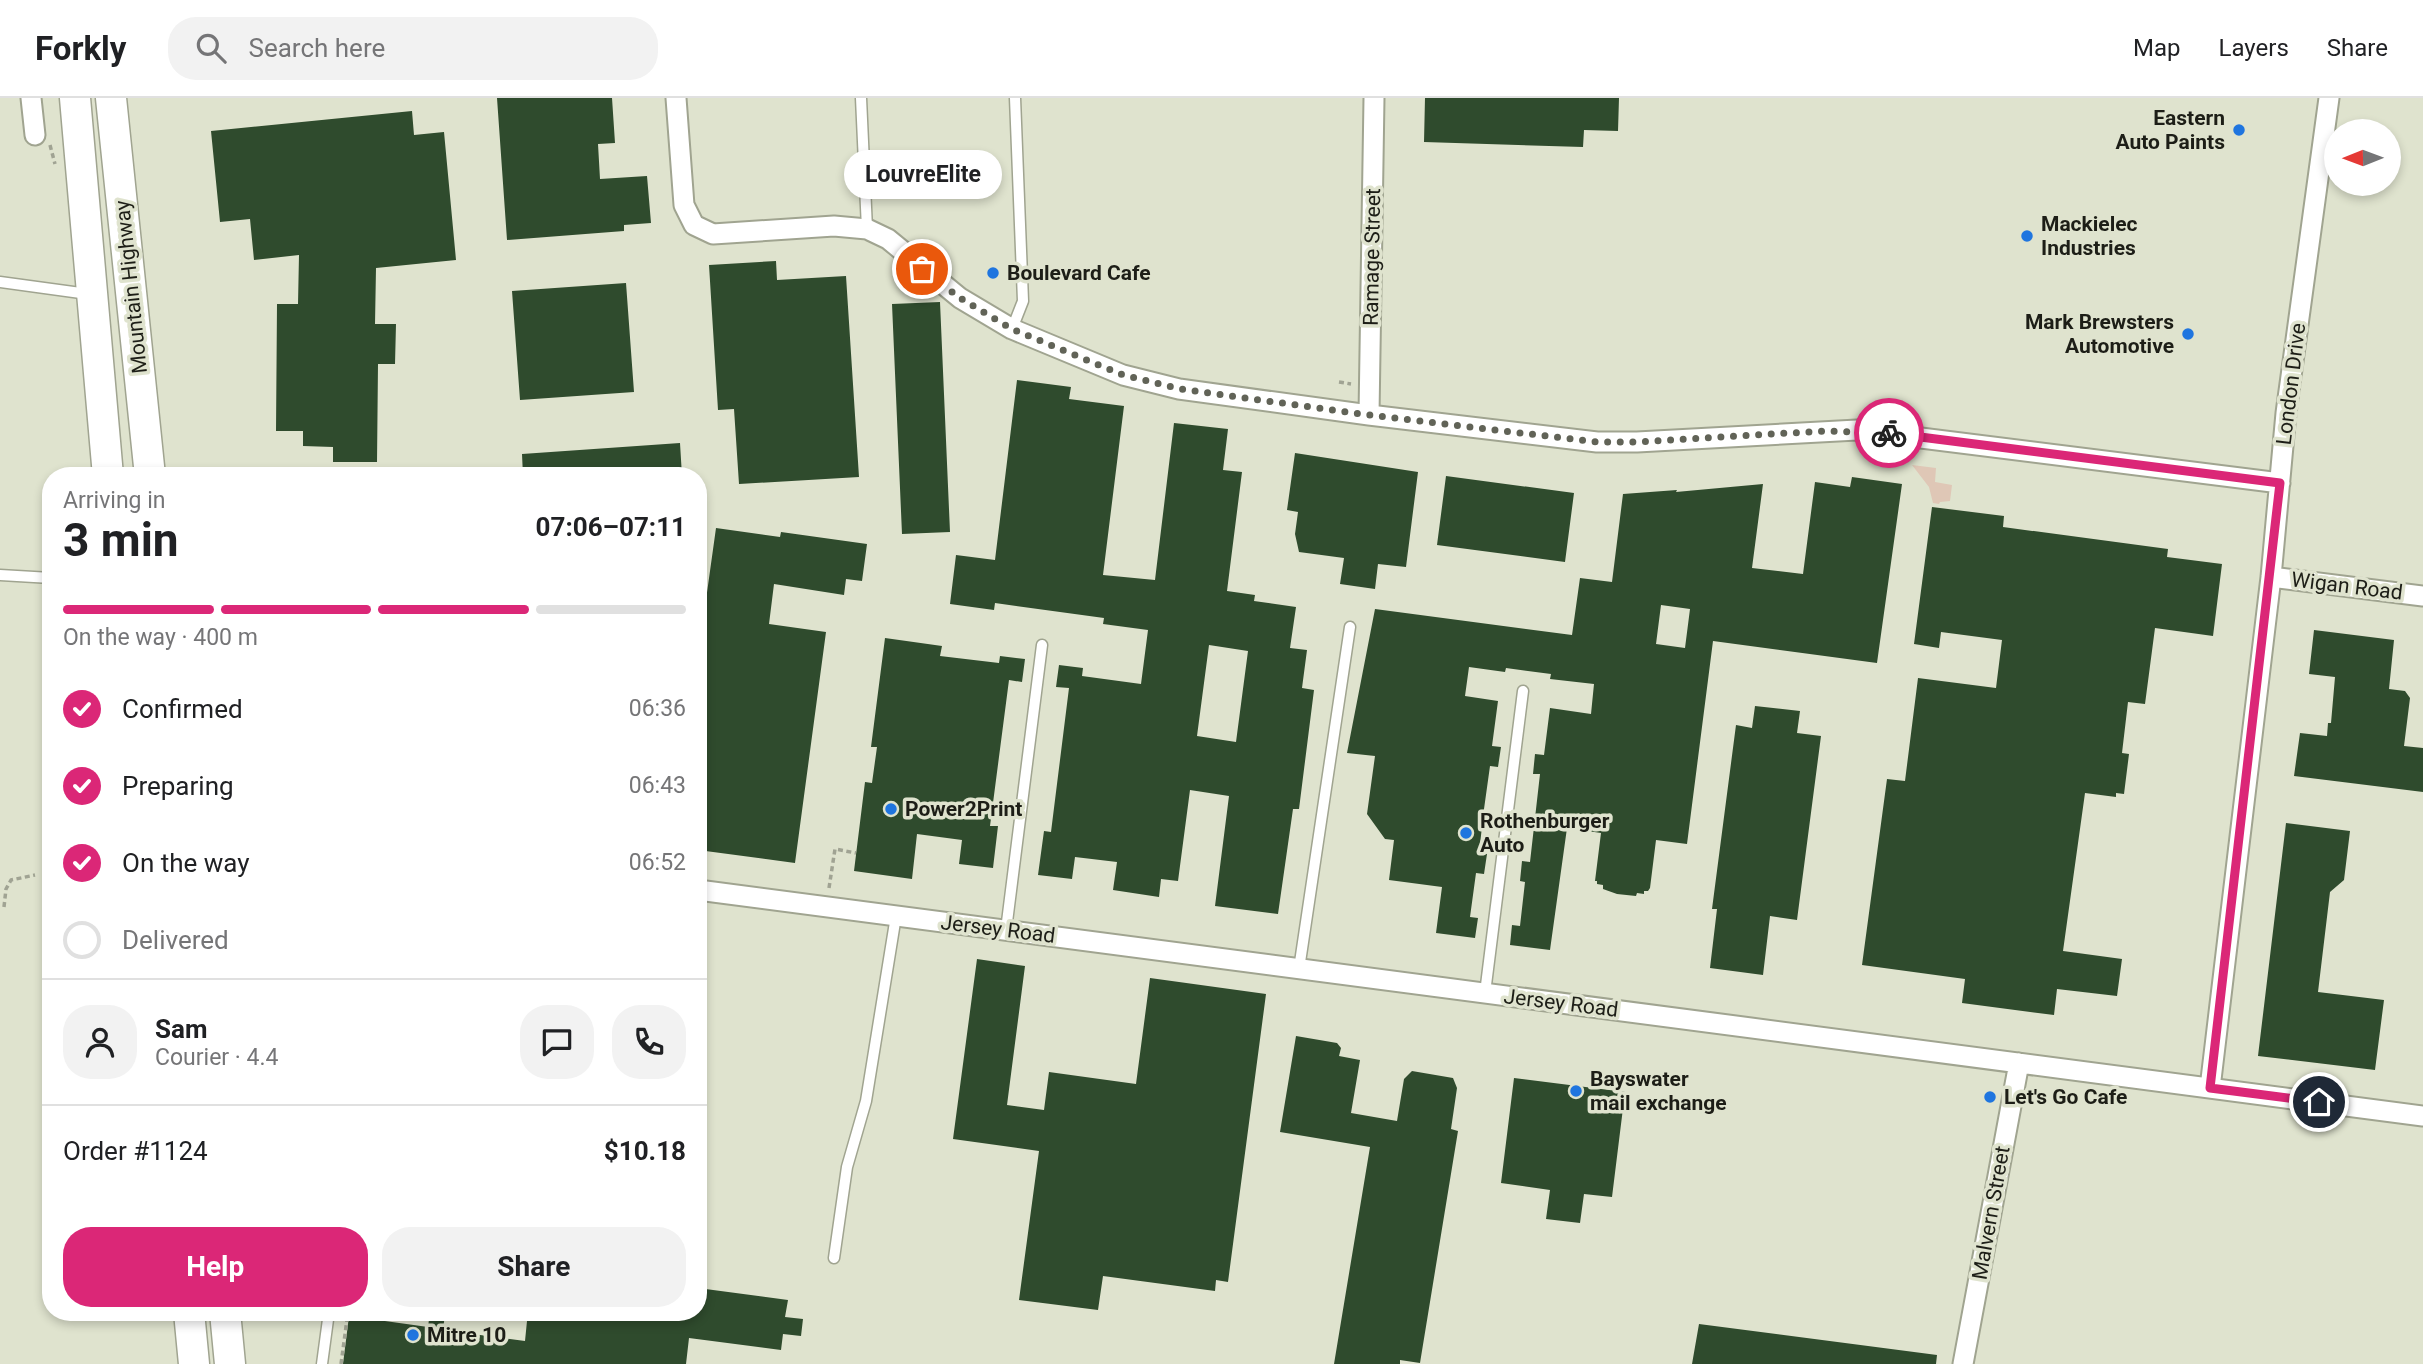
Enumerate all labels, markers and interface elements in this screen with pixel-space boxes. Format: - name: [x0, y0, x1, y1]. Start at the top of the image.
- search box: [168, 17, 658, 80]
- text: Forkly: [35, 29, 126, 68]
- icon: search: [192, 29, 230, 67]
- text: Search here: [248, 33, 385, 63]
- text: Map: [2133, 34, 2181, 62]
- text: Layers: [2219, 34, 2289, 62]
- text: Share: [2327, 34, 2388, 62]
- place label: Eastern Auto Paints: [2115, 106, 2225, 154]
- north arrow: [2324, 119, 2401, 196]
- map controls: [2324, 119, 2401, 196]
- marker: Eastern Auto Paints: [2231, 122, 2247, 138]
- callout: LouvreElite: [843, 150, 1001, 199]
- text: LouvreElite: [865, 161, 981, 188]
- street label: Ramage Street: [1359, 188, 1385, 326]
- street label: Mountain Highway: [110, 199, 152, 375]
- place label: Mackielec Industries: [2041, 212, 2138, 260]
- marker: Mackielec Industries: [2019, 228, 2035, 244]
- pin: [892, 239, 952, 299]
- icon: bag: [903, 250, 941, 288]
- place label: Boulevard Cafe: [1007, 261, 1151, 285]
- marker: Boulevard Cafe: [985, 265, 1001, 281]
- place label: Mark Brewsters Automotive: [2025, 310, 2174, 358]
- street label: London Drive: [2272, 322, 2310, 446]
- marker: Mark Brewsters Automotive: [2180, 326, 2196, 342]
- courier: [1854, 398, 1924, 468]
- icon: bike: [1870, 414, 1908, 452]
- text: Arriving in: [63, 487, 166, 514]
- text: 07:06–07:11: [536, 512, 686, 542]
- text: 3 min: [63, 513, 179, 567]
- street label: Wigan Road: [2290, 567, 2404, 605]
- text: On the way · 400 m: [63, 624, 258, 651]
- icon: check: [63, 690, 101, 728]
- text: Confirmed: [122, 694, 243, 724]
- text: 06:36: [629, 695, 686, 722]
- icon: check: [63, 767, 101, 805]
- text: Preparing: [122, 771, 234, 801]
- text: 06:43: [629, 772, 686, 799]
- place label: Power2Print: [905, 797, 1022, 821]
- marker: Power2Print: [883, 801, 899, 817]
- place label: Rothenburger Auto: [1480, 809, 1610, 857]
- marker: Rothenburger Auto: [1458, 825, 1474, 841]
- icon: check: [63, 844, 101, 882]
- text: On the way: [122, 848, 250, 878]
- text: 06:52: [629, 849, 686, 876]
- street label: Jersey Road: [939, 910, 1057, 948]
- text: Delivered: [122, 925, 229, 955]
- street label: Jersey Road: [1502, 984, 1620, 1022]
- button: person: [63, 1005, 137, 1079]
- button: chat: [520, 1005, 594, 1079]
- button: phone: [612, 1005, 686, 1079]
- text: Sam: [155, 1014, 207, 1044]
- text: Courier · 4.4: [155, 1044, 278, 1071]
- place label: Bayswater mail exchange: [1590, 1067, 1727, 1115]
- pin: [2289, 1072, 2349, 1132]
- marker: Bayswater mail exchange: [1568, 1083, 1584, 1099]
- icon: home: [2300, 1083, 2338, 1121]
- place label: Let's Go Cafe: [2004, 1085, 2127, 1109]
- marker: Let's Go Cafe: [1982, 1089, 1998, 1105]
- text: Order #1124: [63, 1136, 208, 1166]
- text: $10.18: [604, 1136, 686, 1166]
- street label: Malvern Street: [1967, 1144, 2015, 1282]
- button: Help: [63, 1227, 368, 1307]
- button: Share: [382, 1227, 686, 1307]
- place label: Mitre 10: [427, 1323, 506, 1347]
- marker: Mitre 10: [405, 1327, 421, 1343]

